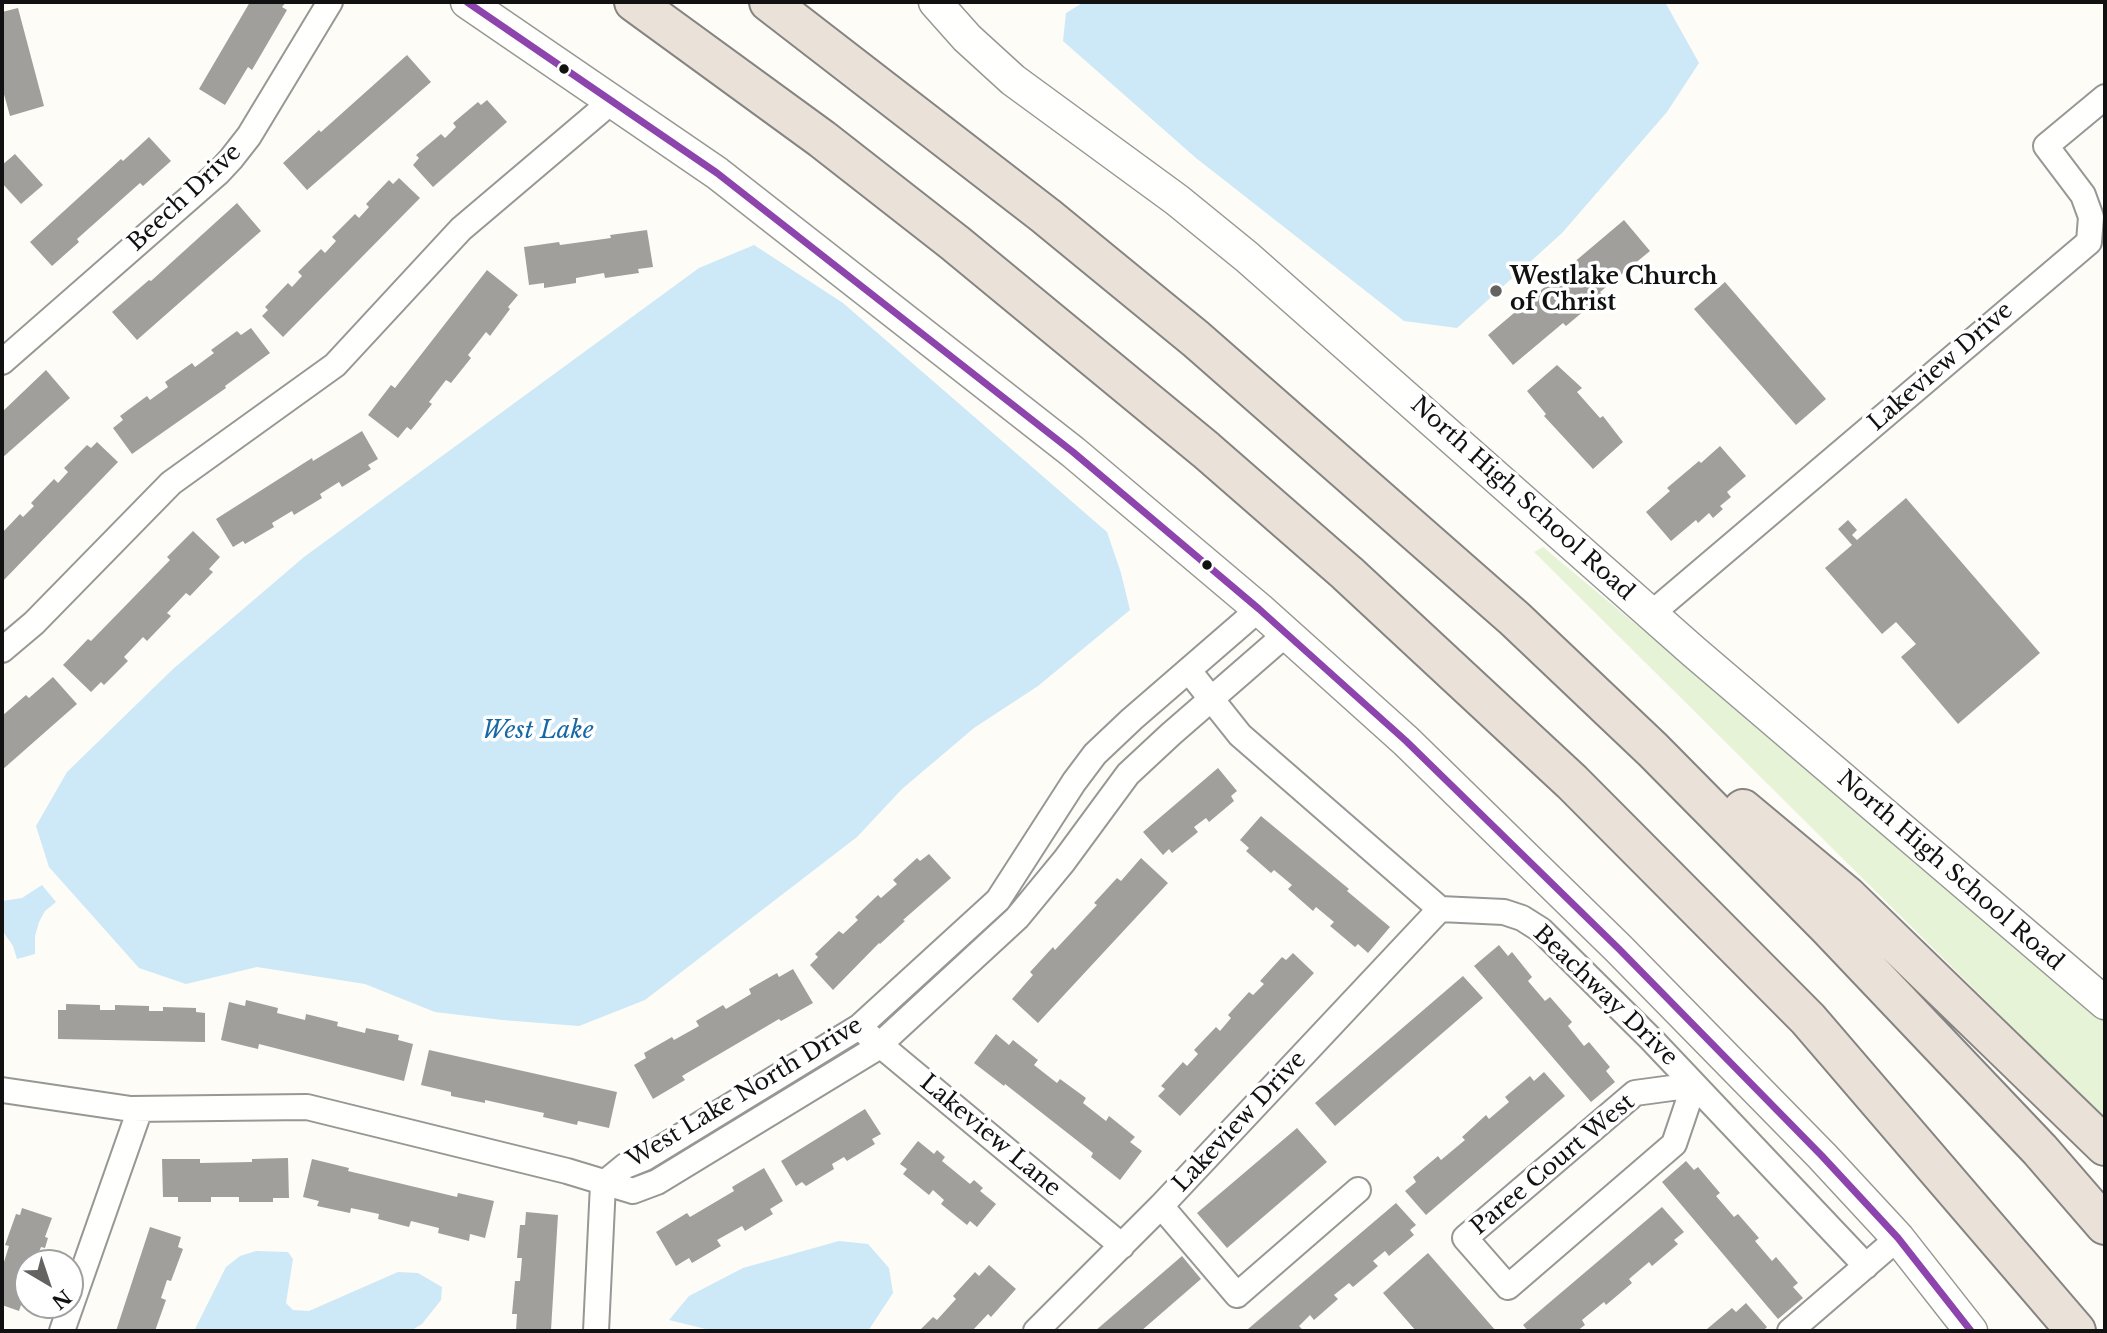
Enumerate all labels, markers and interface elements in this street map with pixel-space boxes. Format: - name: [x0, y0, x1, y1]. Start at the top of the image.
- unlabelled marker: [557, 62, 571, 76]
- street label: Beech Drive: [123, 139, 247, 257]
- place label: Westlake Church of Christ: [1510, 264, 1717, 318]
- marker: Westlake Church of Christ: [1488, 283, 1504, 299]
- street label: Lakeview Drive: [1863, 297, 2019, 437]
- street label: North High School Road: [1405, 391, 1639, 607]
- unlabelled marker: [1200, 558, 1214, 572]
- water label: West Lake: [482, 717, 594, 745]
- street label: North High School Road: [1831, 765, 2069, 977]
- street label: Beachway Drive: [1527, 920, 1683, 1072]
- street label: West Lake North Drive: [622, 1012, 868, 1174]
- street label: Lakeview Drive: [1168, 1046, 1312, 1198]
- street label: Lakeview Lane: [914, 1069, 1066, 1203]
- street label: Paree Court West: [1466, 1089, 1640, 1241]
- north arrow: [14, 1249, 84, 1319]
- text: N: [47, 1285, 75, 1314]

